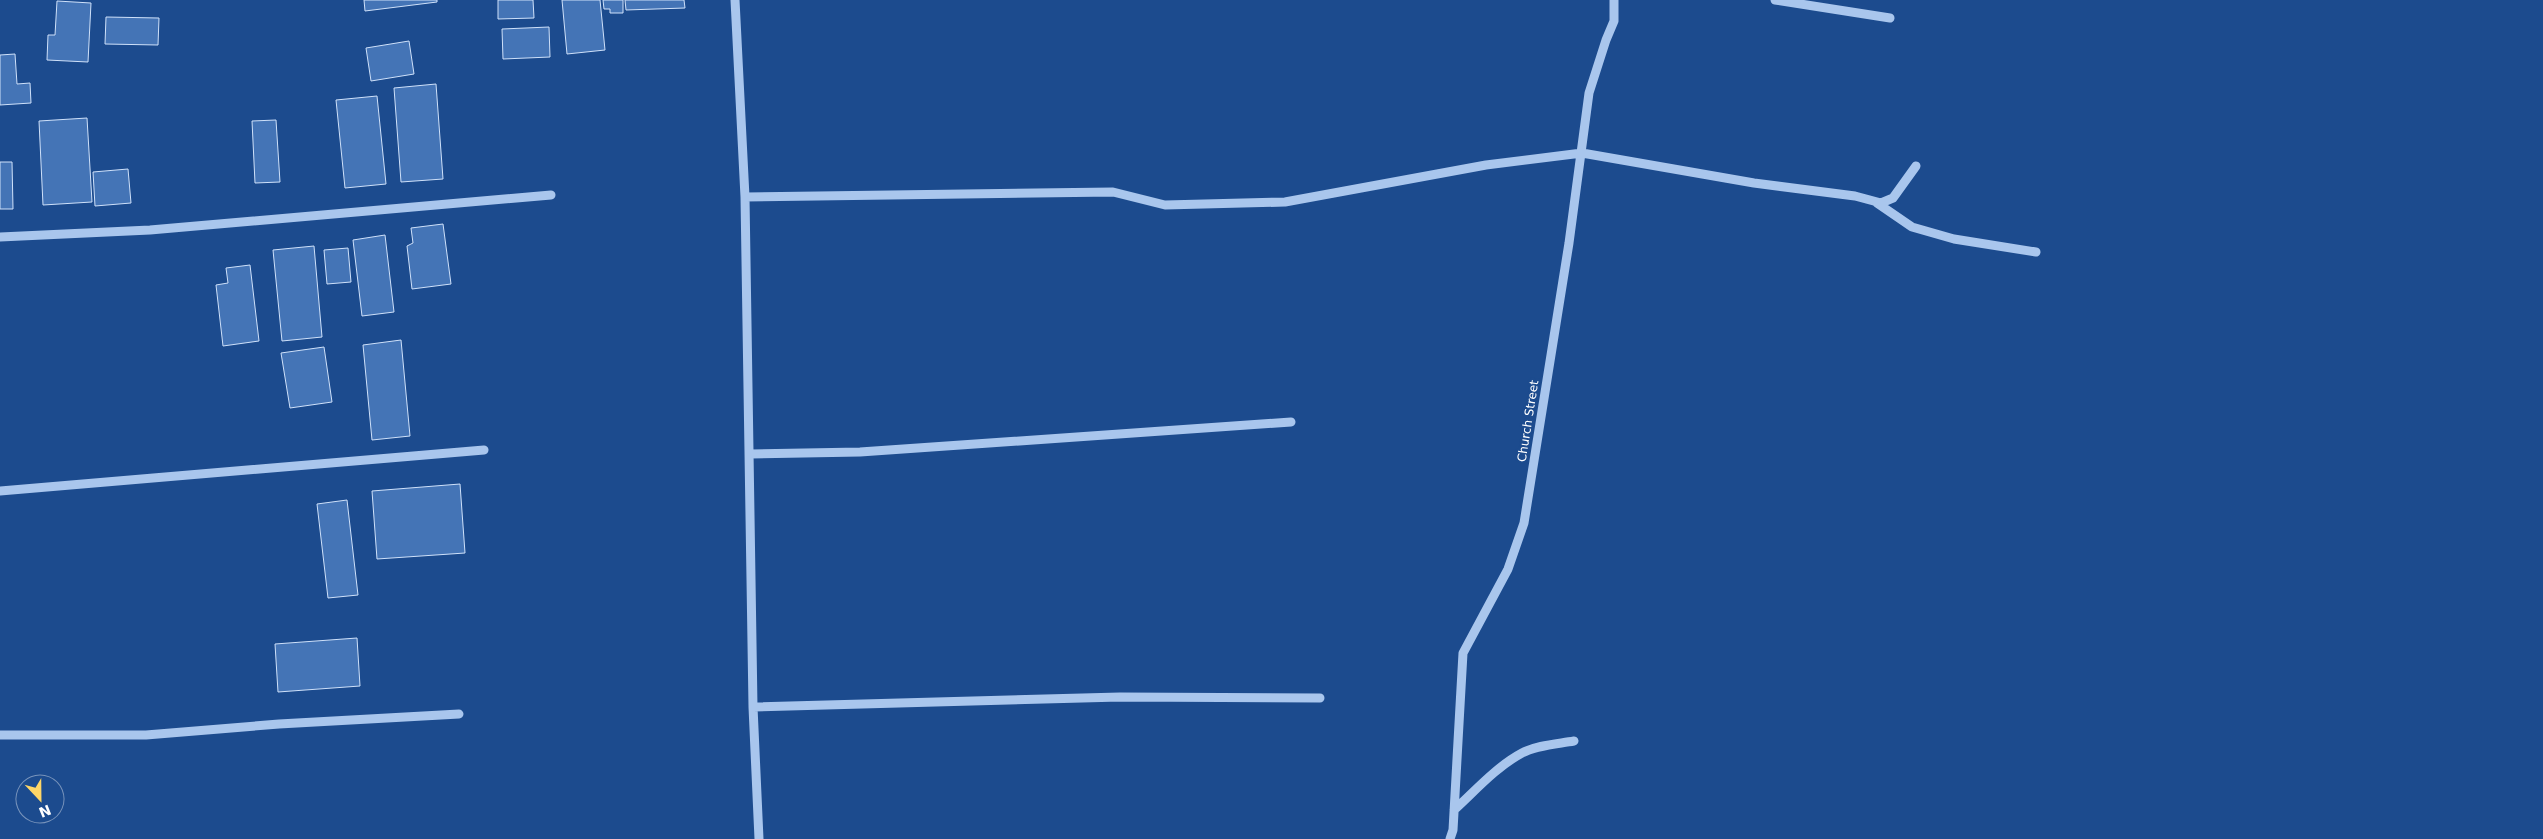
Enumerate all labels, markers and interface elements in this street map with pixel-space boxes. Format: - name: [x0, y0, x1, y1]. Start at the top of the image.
- street label: Church Street: [1515, 379, 1541, 463]
- north arrow: [15, 774, 65, 824]
- text: N: [36, 801, 53, 821]

